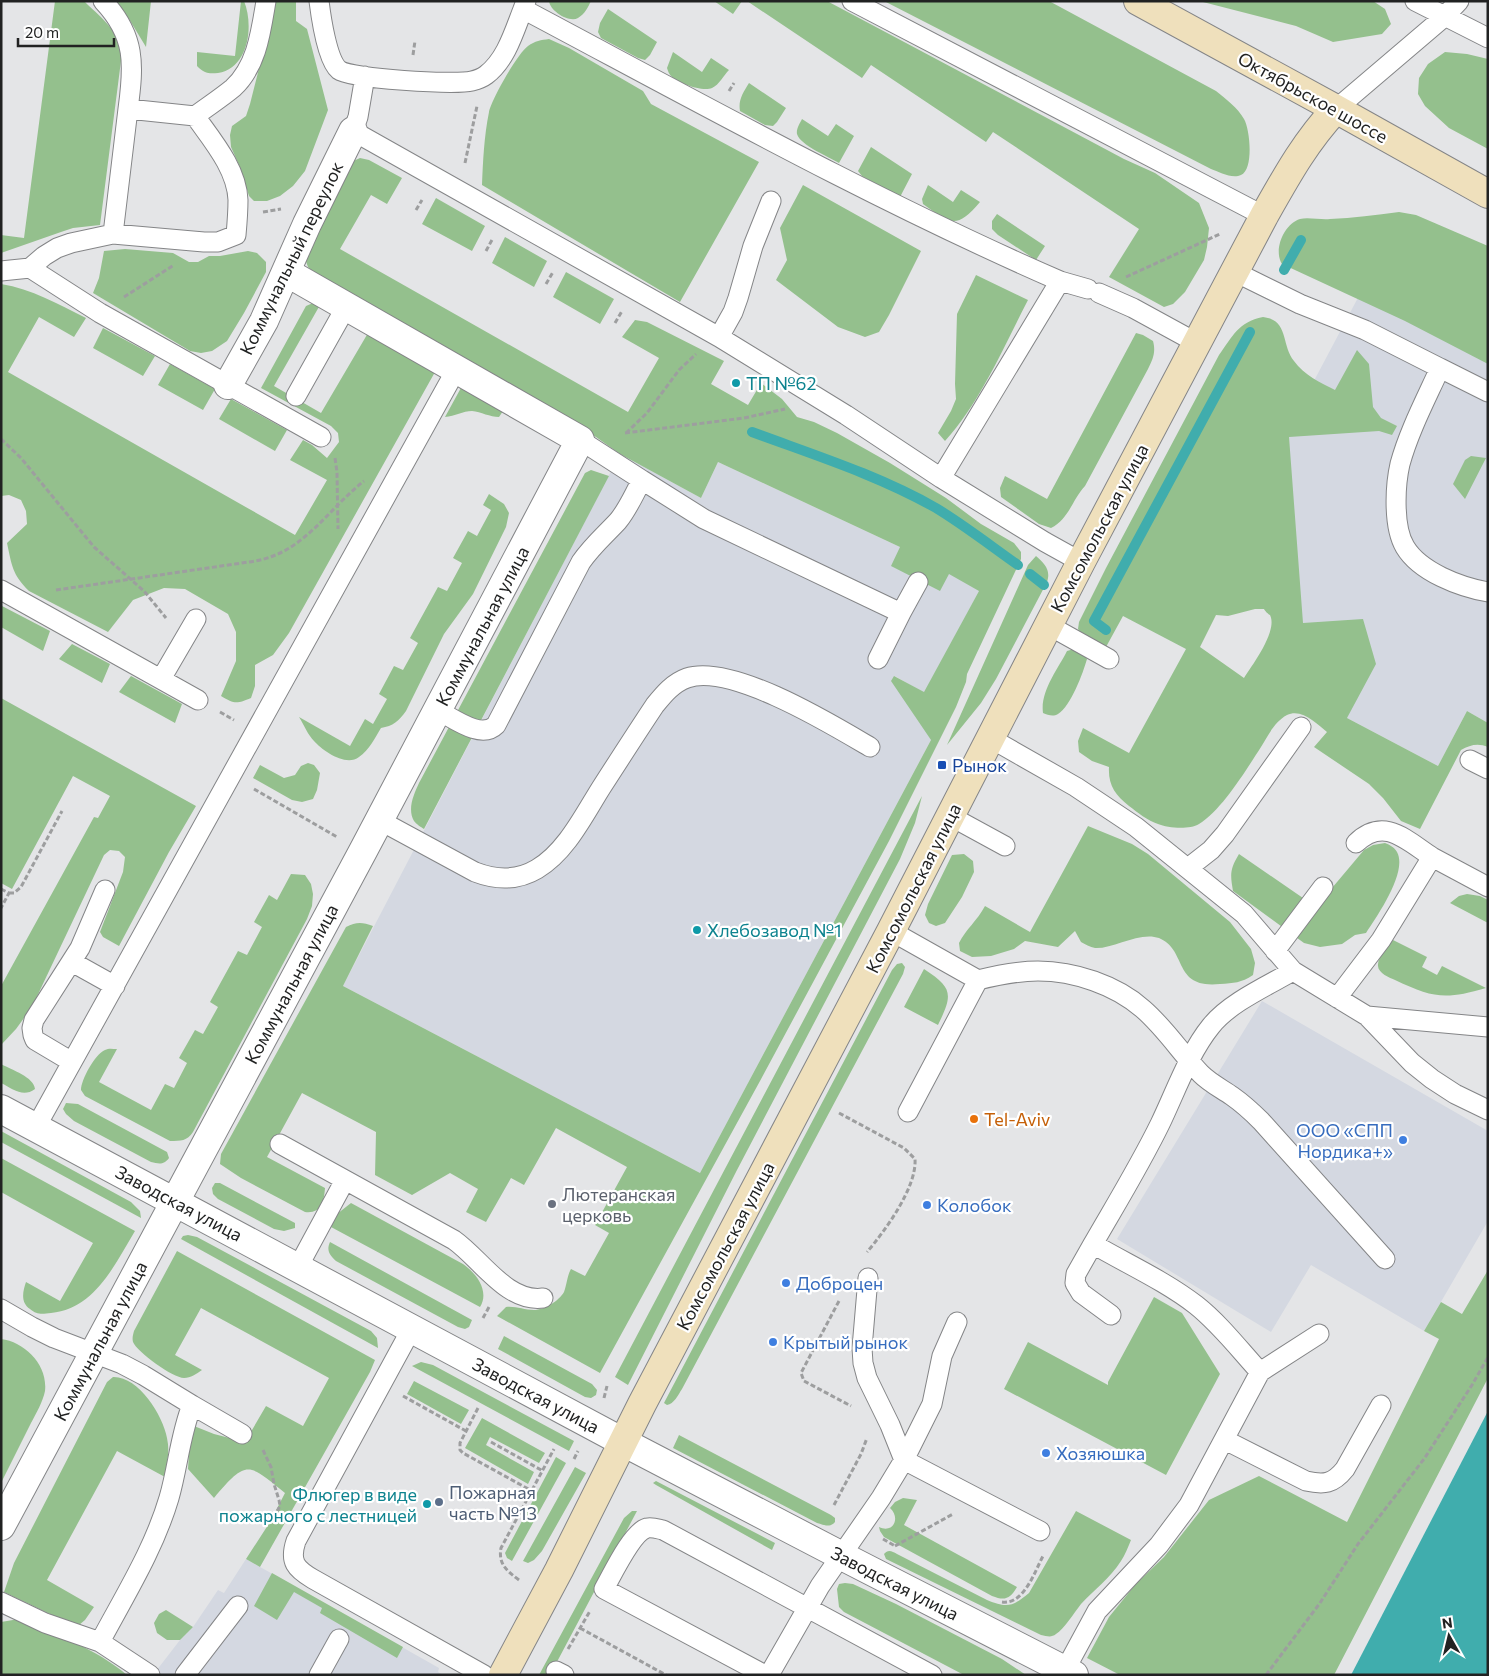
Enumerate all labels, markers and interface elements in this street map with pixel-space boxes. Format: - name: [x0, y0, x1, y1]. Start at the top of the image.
- scale bar: [18, 15, 114, 47]
- text: 20 m: [25, 23, 59, 41]
- street label: Октябрьское шоссе: [1234, 47, 1392, 147]
- street label: Коммунальный переулок: [235, 157, 348, 358]
- place label: ТП №62: [746, 372, 816, 394]
- marker: ТП №62: [730, 377, 742, 389]
- street label: Комсомольская улица: [1045, 440, 1153, 616]
- street label: Коммунальная улица: [431, 542, 533, 710]
- place label: Рынок: [952, 754, 1007, 776]
- marker: Рынок: [936, 759, 948, 771]
- street label: Комсомольская улица: [861, 799, 965, 977]
- street label: Коммунальная улица: [240, 900, 342, 1068]
- place label: Хлебозавод №1: [707, 919, 842, 941]
- marker: Хлебозавод №1: [691, 924, 703, 936]
- place label: Tel-Aviv: [984, 1108, 1050, 1130]
- marker: Tel-Aviv: [968, 1113, 980, 1125]
- place label: ООО «СПП Нордика+»: [1296, 1119, 1393, 1162]
- marker: ООО «СПП Нордика+»: [1397, 1134, 1409, 1146]
- street label: Комсомольская улица: [671, 1158, 779, 1334]
- street label: Заводская улица: [112, 1160, 246, 1246]
- place label: Лютеранская церковь: [562, 1183, 675, 1226]
- place label: Колобок: [937, 1194, 1012, 1216]
- marker: Лютеранская церковь: [546, 1198, 558, 1210]
- marker: Колобок: [921, 1199, 933, 1211]
- street label: Коммунальная улица: [49, 1257, 151, 1425]
- place label: Доброцен: [796, 1272, 883, 1294]
- marker: Доброцен: [780, 1277, 792, 1289]
- place label: Крытый рынок: [783, 1331, 908, 1353]
- marker: Крытый рынок: [767, 1336, 779, 1348]
- street label: Заводская улица: [469, 1352, 603, 1438]
- place label: Хозяюшка: [1056, 1442, 1145, 1464]
- marker: Хозяюшка: [1040, 1447, 1052, 1459]
- place label: Пожарная часть №13: [449, 1481, 537, 1524]
- place label: Флюгер в виде пожарного с лестницей: [219, 1483, 417, 1526]
- marker: Пожарная часть №13: [433, 1496, 445, 1508]
- marker: Флюгер в виде пожарного с лестницей: [421, 1498, 433, 1510]
- street label: Заводская улица: [827, 1541, 963, 1625]
- north arrow: [1424, 1611, 1474, 1661]
- text: N: [1441, 1613, 1454, 1632]

